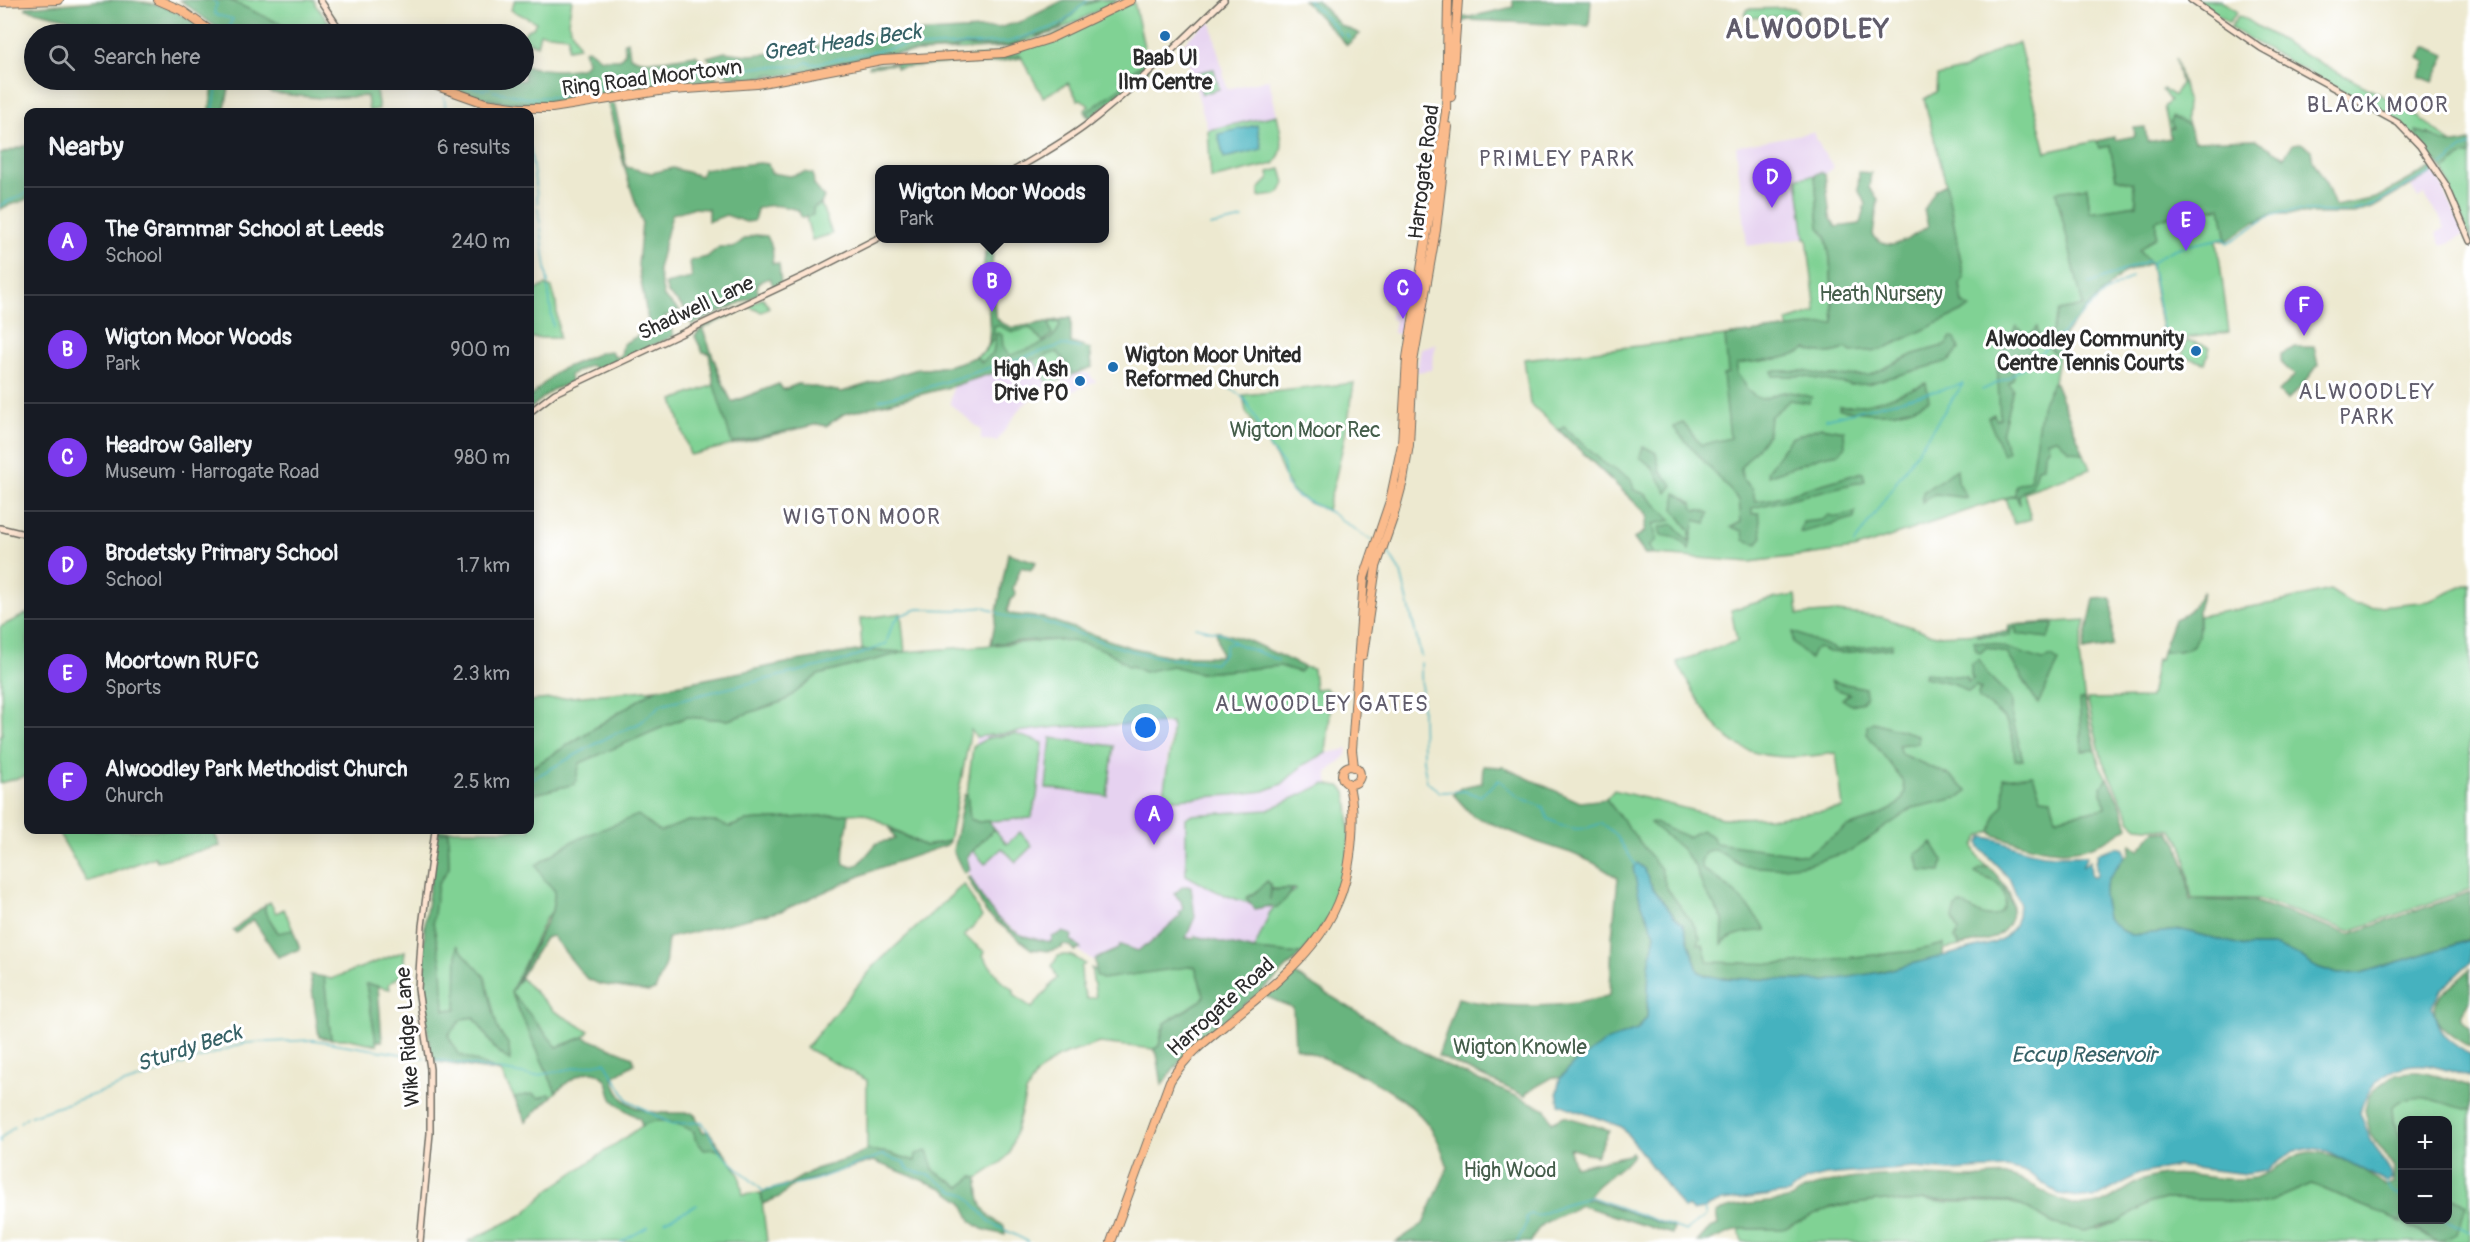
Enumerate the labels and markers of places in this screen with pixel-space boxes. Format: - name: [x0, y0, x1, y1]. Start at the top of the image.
- marker: Baab Ul Ilm Centre: [1158, 29, 1172, 43]
- place label: Baab Ul Ilm Centre: [1118, 45, 1213, 96]
- pin: D: [1752, 158, 1792, 208]
- pin: E: [2166, 202, 2206, 251]
- pin: B: [972, 262, 1012, 312]
- pin: C: [1384, 270, 1422, 319]
- pin: F: [2284, 286, 2324, 336]
- place label: Alwoodley Community Centre Tennis Courts: [1985, 326, 2185, 377]
- place label: Wigton Moor United Reformed Church: [1125, 342, 1302, 393]
- marker: Alwoodley Community Centre Tennis Courts: [2189, 344, 2203, 358]
- place label: High Ash Drive PO: [993, 356, 1068, 407]
- marker: Wigton Moor United Reformed Church: [1106, 360, 1120, 374]
- marker: High Ash Drive PO: [1073, 374, 1087, 388]
- pin: A: [1134, 796, 1174, 845]

